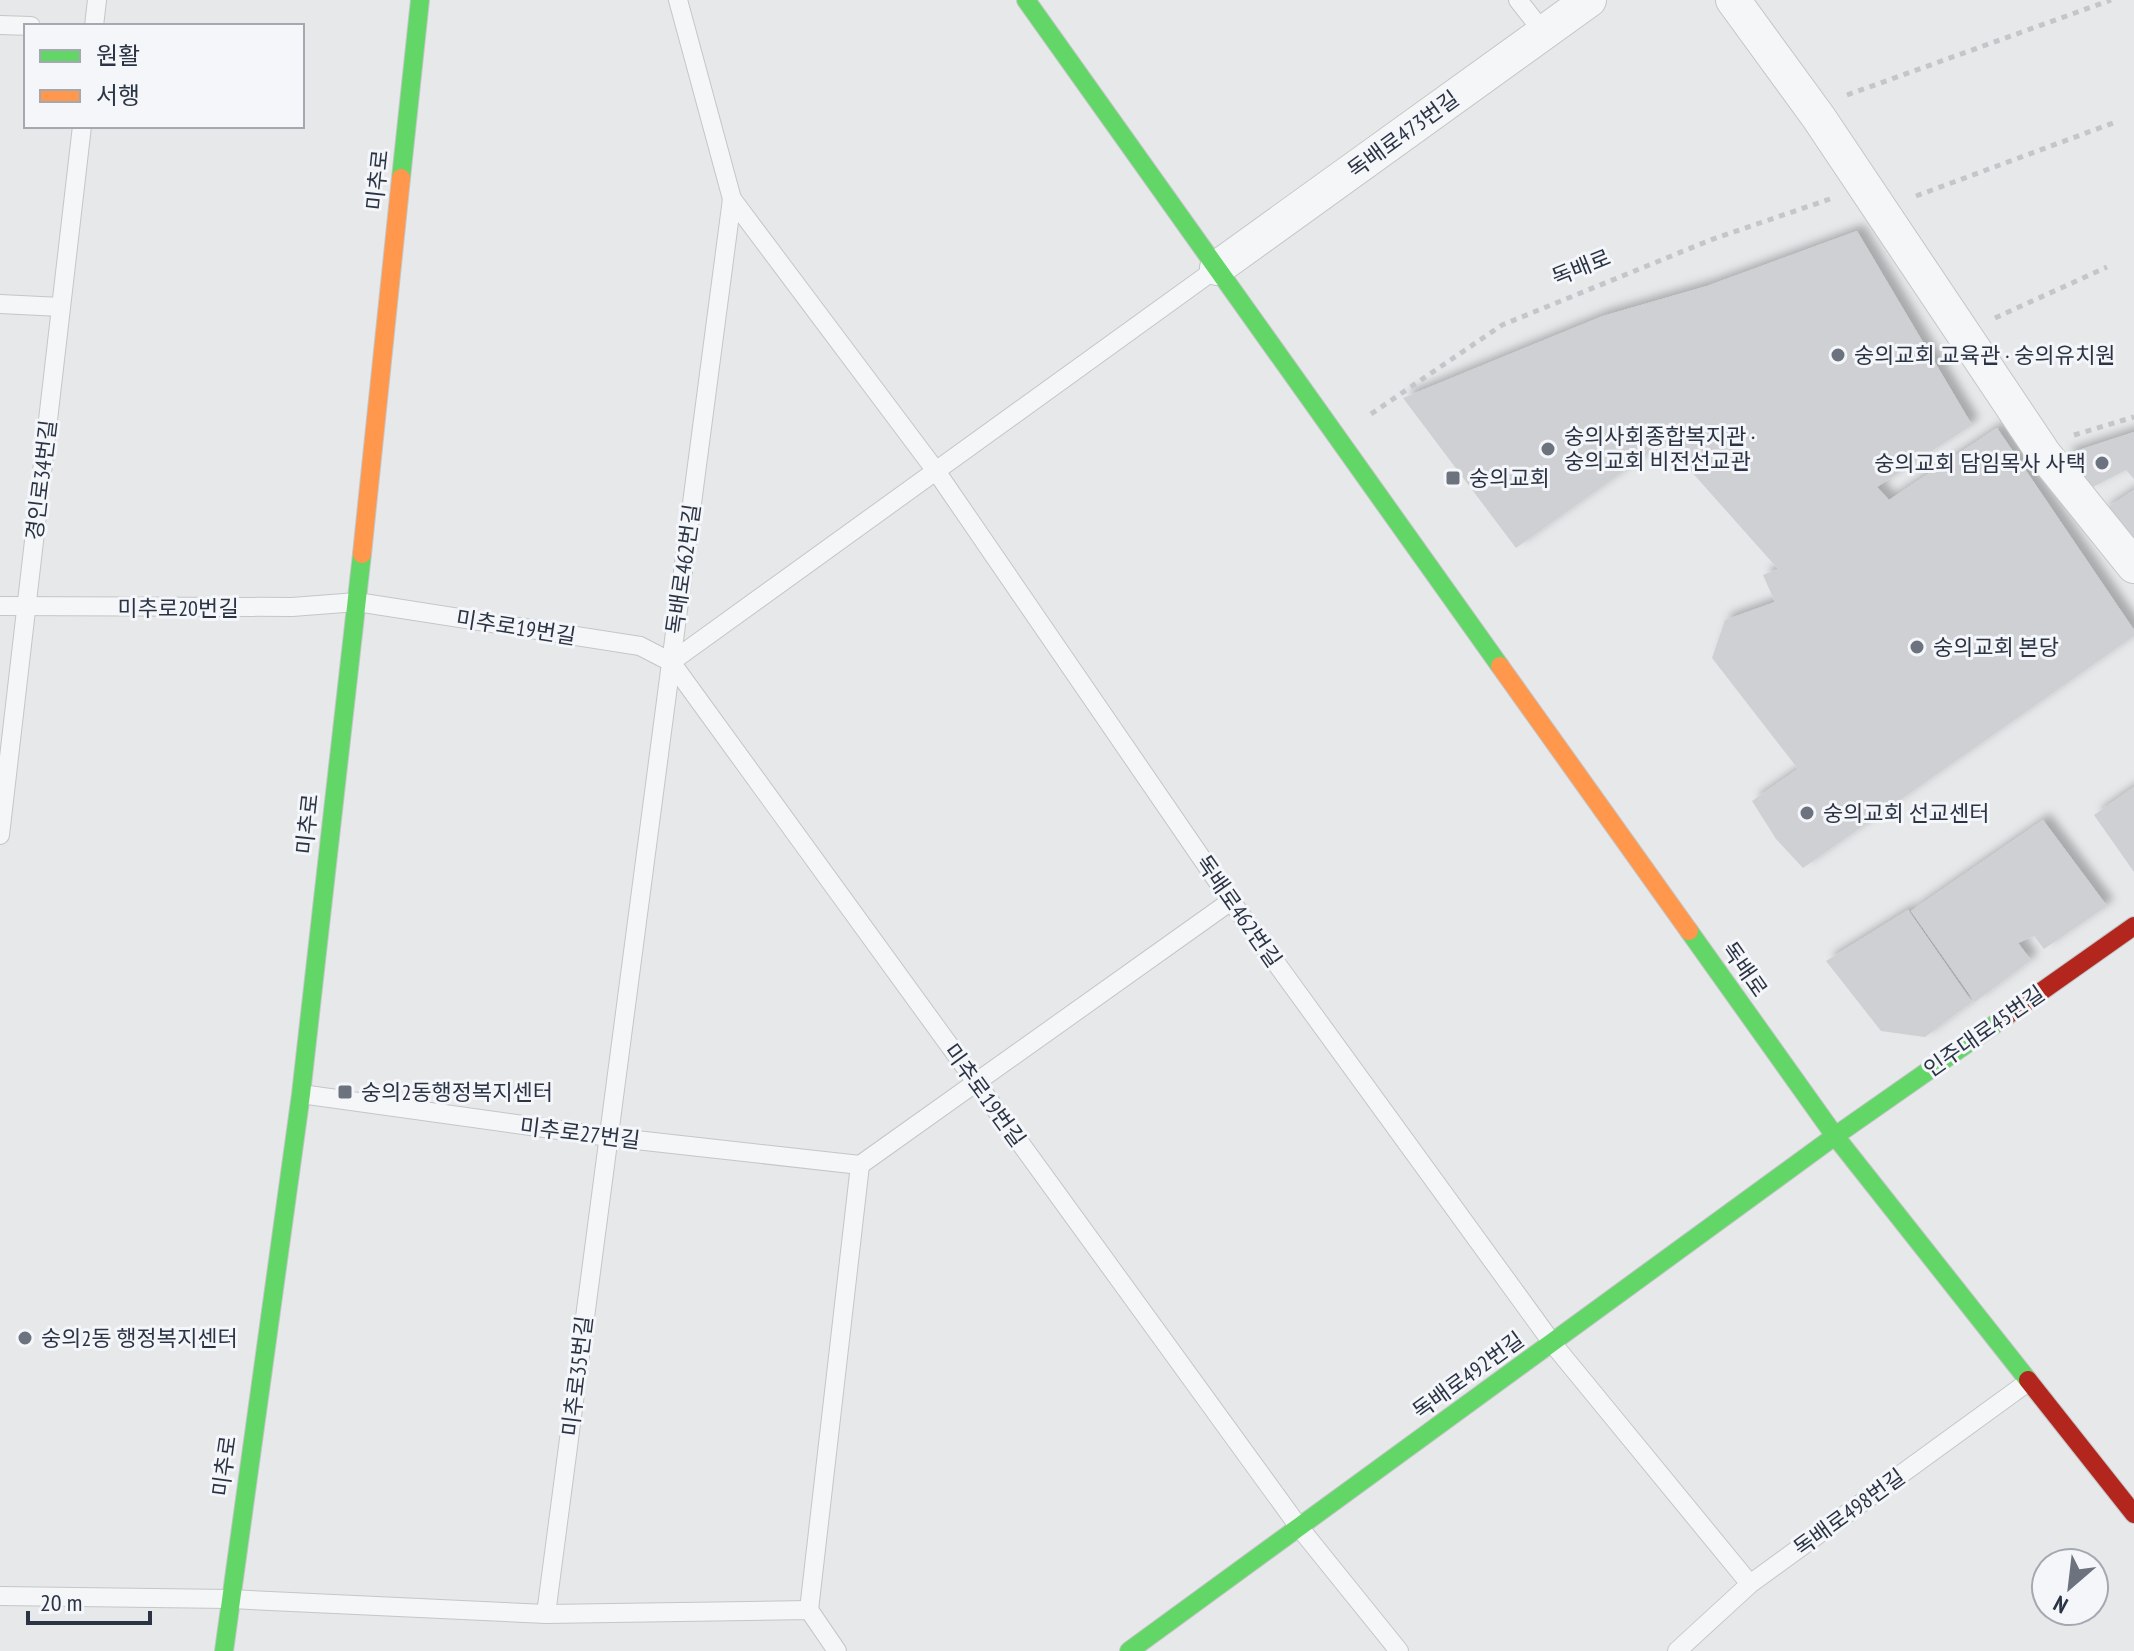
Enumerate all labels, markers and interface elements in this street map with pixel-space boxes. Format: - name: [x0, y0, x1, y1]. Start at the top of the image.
- legend: [24, 24, 304, 128]
- text: 원활: [96, 40, 140, 71]
- text: 서행: [96, 80, 140, 111]
- street label: 독배로473번길: [1342, 84, 1464, 184]
- street label: 미추로: [360, 148, 394, 212]
- street label: 독배로: [1548, 243, 1614, 291]
- place label: 숭의교회 교육관 · 숭의유치원: [1854, 341, 2116, 369]
- marker: 숭의교회 교육관 · 숭의유치원: [1829, 346, 1847, 364]
- street label: 경인로34번길: [20, 418, 62, 542]
- place label: 숭의사회종합복지관 · 숭의교회 비전선교관: [1564, 422, 1756, 475]
- marker: 숭의사회종합복지관 · 숭의교회 비전선교관: [1539, 440, 1557, 458]
- place label: 숭의교회 담임목사 사택: [1874, 449, 2086, 477]
- marker: 숭의교회 담임목사 사택: [2093, 454, 2111, 472]
- place label: 숭의교회: [1469, 464, 1550, 492]
- marker: 숭의교회: [1444, 469, 1462, 487]
- street label: 독배로462번길: [660, 502, 706, 636]
- street label: 미추로20번길: [117, 594, 239, 622]
- street label: 미추로19번길: [454, 604, 578, 650]
- place label: 숭의교회 본당: [1933, 633, 2059, 661]
- marker: 숭의교회 본당: [1908, 638, 1926, 656]
- street label: 미추로: [290, 792, 324, 856]
- place label: 숭의교회 선교센터: [1823, 799, 1990, 827]
- marker: 숭의교회 선교센터: [1798, 804, 1816, 822]
- street label: 독배로462번길: [1190, 849, 1288, 973]
- street label: 독배로: [1716, 936, 1774, 1002]
- street label: 인주대로45번길: [1918, 979, 2050, 1083]
- street label: 미추로19번길: [938, 1038, 1032, 1152]
- place label: 숭의2동행정복지센터: [361, 1078, 553, 1106]
- marker: 숭의2동행정복지센터: [336, 1083, 354, 1101]
- street label: 미추로27번길: [518, 1112, 642, 1154]
- street label: 미추로35번길: [556, 1314, 598, 1438]
- place label: 숭의2동 행정복지센터: [41, 1324, 238, 1352]
- street label: 독배로492번길: [1407, 1325, 1529, 1425]
- marker: 숭의2동 행정복지센터: [16, 1329, 34, 1347]
- street label: 미추로: [206, 1434, 242, 1498]
- street label: 독배로498번길: [1788, 1462, 1910, 1562]
- north arrow: [2030, 1547, 2110, 1627]
- scale bar: [28, 1575, 150, 1625]
- text: 20 m: [40, 1587, 82, 1618]
- text: N: [2049, 1590, 2072, 1620]

